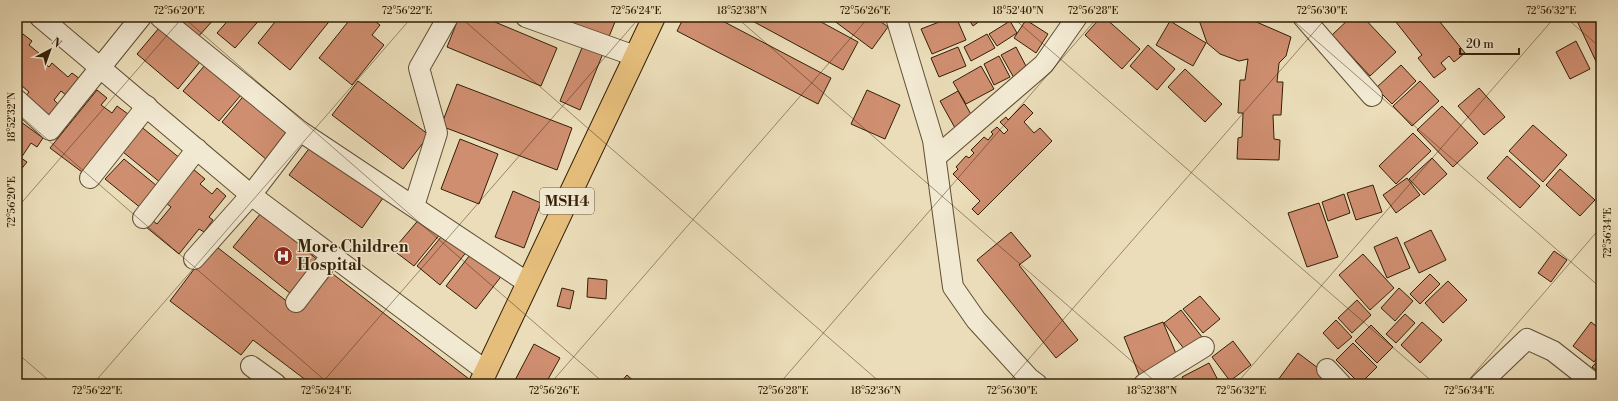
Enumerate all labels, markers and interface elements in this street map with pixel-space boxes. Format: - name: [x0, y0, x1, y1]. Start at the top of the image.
- text: 72°56'20"E: [153, 5, 205, 17]
- text: 72°56'22"E: [382, 5, 432, 17]
- text: 72°56'24"E: [611, 5, 661, 17]
- text: 18°52'38"N: [717, 5, 768, 17]
- text: 72°56'26"E: [840, 5, 890, 17]
- text: 18°52'40"N: [992, 5, 1044, 17]
- text: 72°56'28"E: [1068, 5, 1118, 17]
- text: 72°56'30"E: [1296, 5, 1348, 17]
- text: 72°56'32"E: [1526, 5, 1576, 17]
- north arrow: [30, 30, 70, 70]
- scale bar: [1460, 30, 1519, 56]
- text: N: [48, 35, 64, 52]
- text: 20 m: [1466, 37, 1494, 52]
- text: 18°52'32"N: [6, 91, 18, 142]
- text: 72°56'20"E: [6, 176, 18, 228]
- road number: MSH4: [540, 188, 594, 214]
- text: 72°56'34"E: [1602, 208, 1614, 258]
- place label: More Children Hospital: [297, 237, 409, 275]
- hospital icon: More Children Hospital: [272, 245, 294, 267]
- text: 72°56'22"E: [72, 385, 122, 397]
- text: 72°56'24"E: [301, 385, 351, 397]
- text: 72°56'26"E: [529, 385, 579, 397]
- text: 72°56'28"E: [758, 385, 808, 397]
- text: 18°52'36"N: [851, 385, 902, 397]
- text: 72°56'30"E: [986, 385, 1038, 397]
- text: 18°52'38"N: [1127, 385, 1178, 397]
- text: 72°56'32"E: [1216, 385, 1266, 397]
- text: 72°56'34"E: [1444, 385, 1494, 397]

